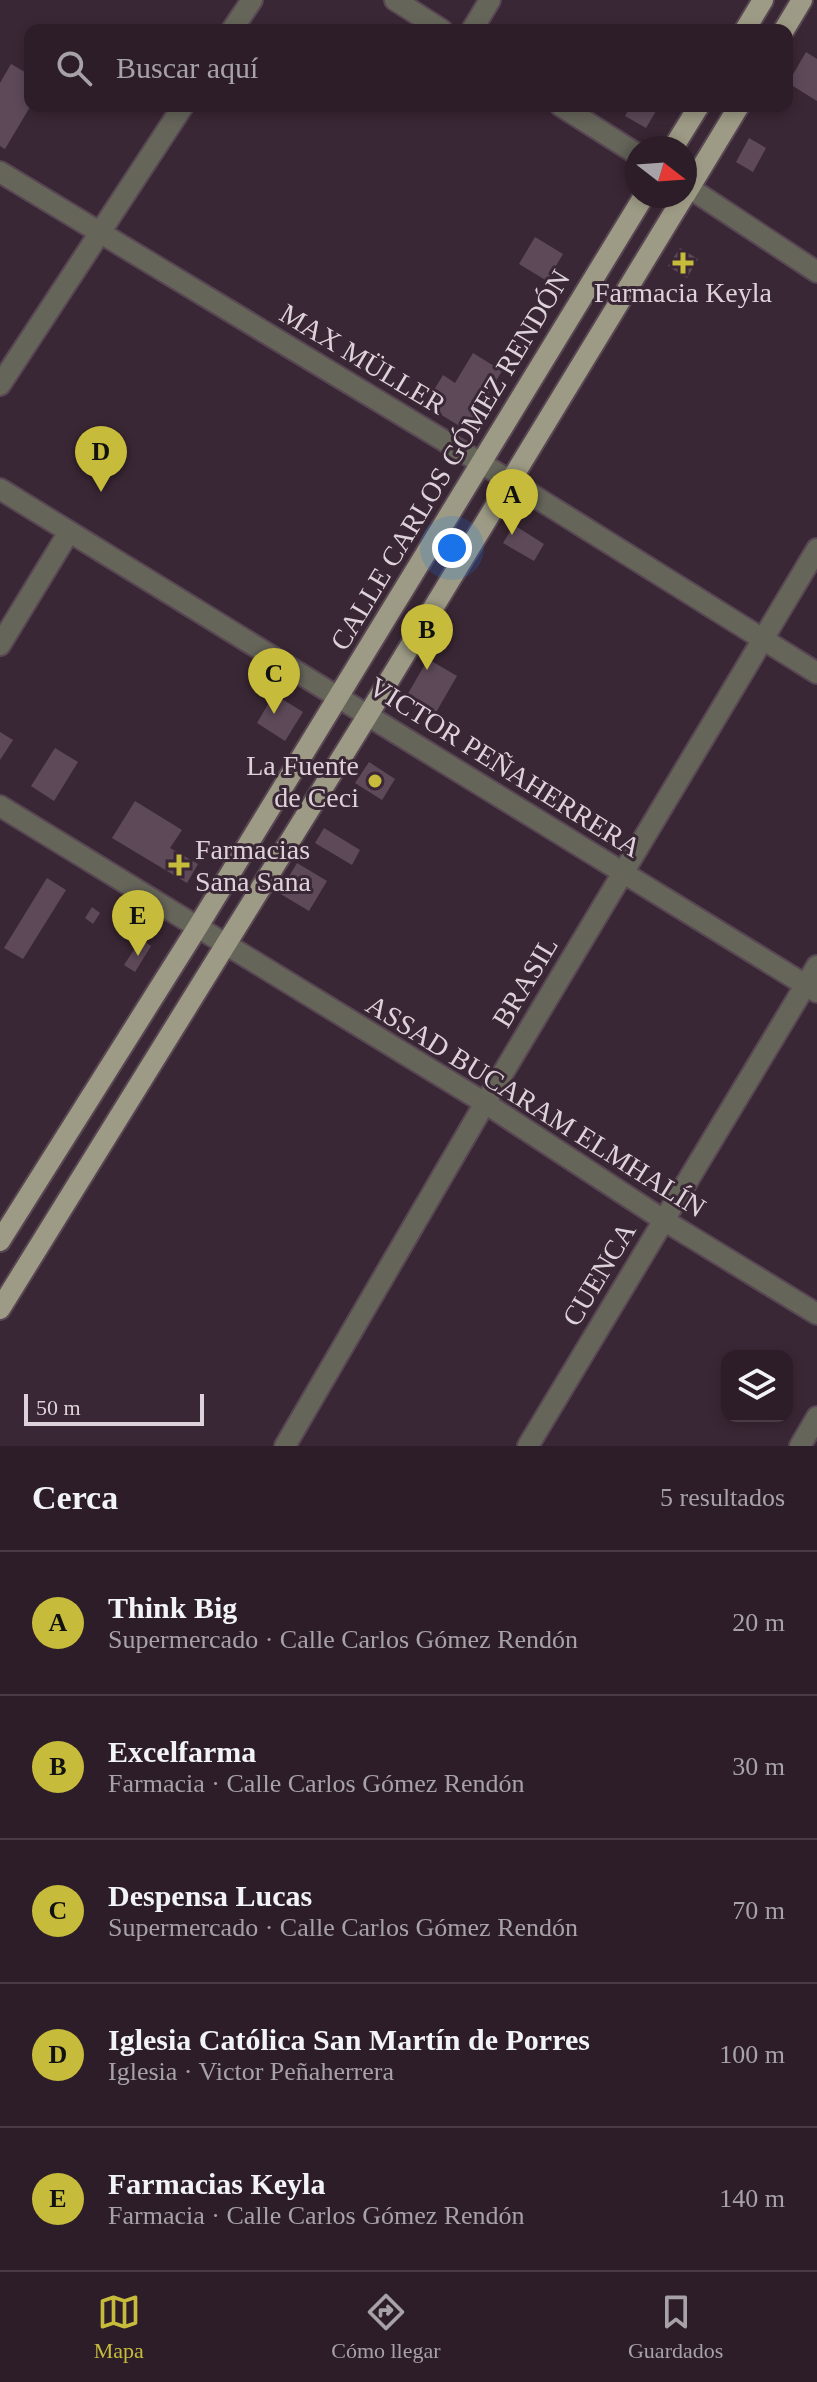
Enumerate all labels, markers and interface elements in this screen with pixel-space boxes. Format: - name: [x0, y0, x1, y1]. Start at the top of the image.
- search box: [24, 24, 793, 112]
- icon: search: [52, 46, 96, 90]
- text: Buscar aquí: [116, 51, 258, 84]
- north arrow: [625, 136, 697, 208]
- marker: Farmacia Keyla: [674, 254, 692, 272]
- street label: CALLE CARLOS GÓMEZ RENDÓN: [323, 264, 577, 656]
- place label: Farmacia Keyla: [594, 277, 773, 308]
- street label: MAX MÜLLER: [275, 297, 452, 421]
- pin: D: [75, 426, 127, 492]
- pin: A: [486, 469, 538, 535]
- your location: [432, 528, 472, 568]
- pin: B: [401, 604, 453, 670]
- pin: C: [248, 648, 300, 714]
- street label: VICTOR PEÑAHERRERA: [363, 671, 647, 864]
- place label: La Fuente de Ceci: [246, 750, 359, 813]
- marker: La Fuente de Ceci: [366, 772, 384, 790]
- place label: Farmacias Sana Sana: [195, 834, 311, 897]
- marker: Farmacias Sana Sana: [170, 856, 188, 874]
- pin: E: [112, 890, 164, 956]
- street label: BRASIL: [486, 931, 564, 1033]
- street label: ASSAD BUCARAM ELMHALÍN: [361, 989, 711, 1223]
- street label: CUENCA: [556, 1216, 642, 1331]
- map controls: [721, 1350, 793, 1422]
- button: layers: [721, 1350, 793, 1422]
- scale bar: [24, 1390, 204, 1426]
- text: 50 m: [36, 1395, 81, 1420]
- text: Cerca: [32, 1479, 118, 1516]
- text: 5 resultados: [660, 1483, 785, 1512]
- text: Think Big: [108, 1591, 237, 1624]
- text: A: [49, 1608, 67, 1637]
- text: 20 m: [732, 1608, 785, 1637]
- text: Supermercado · Calle Carlos Gómez Rendón: [108, 1625, 578, 1654]
- text: Excelfarma: [108, 1735, 256, 1768]
- text: B: [49, 1752, 67, 1781]
- text: 30 m: [732, 1752, 785, 1781]
- text: Farmacia · Calle Carlos Gómez Rendón: [108, 1769, 525, 1798]
- text: Despensa Lucas: [108, 1879, 312, 1912]
- text: C: [49, 1896, 67, 1925]
- text: 70 m: [732, 1896, 785, 1925]
- text: Supermercado · Calle Carlos Gómez Rendón: [108, 1913, 578, 1942]
- text: Iglesia Católica San Martín de Porres: [108, 2023, 590, 2056]
- text: D: [49, 2040, 67, 2069]
- text: 100 m: [719, 2040, 785, 2069]
- text: Iglesia · Victor Peñaherrera: [108, 2057, 394, 2086]
- text: Farmacias Keyla: [108, 2167, 325, 2200]
- text: E: [49, 2184, 67, 2213]
- text: 140 m: [719, 2184, 785, 2213]
- text: Farmacia · Calle Carlos Gómez Rendón: [108, 2201, 525, 2230]
- tab: Mapa: [94, 2290, 144, 2364]
- tab: Cómo llegar: [331, 2290, 441, 2364]
- tab: Guardados: [628, 2290, 723, 2364]

